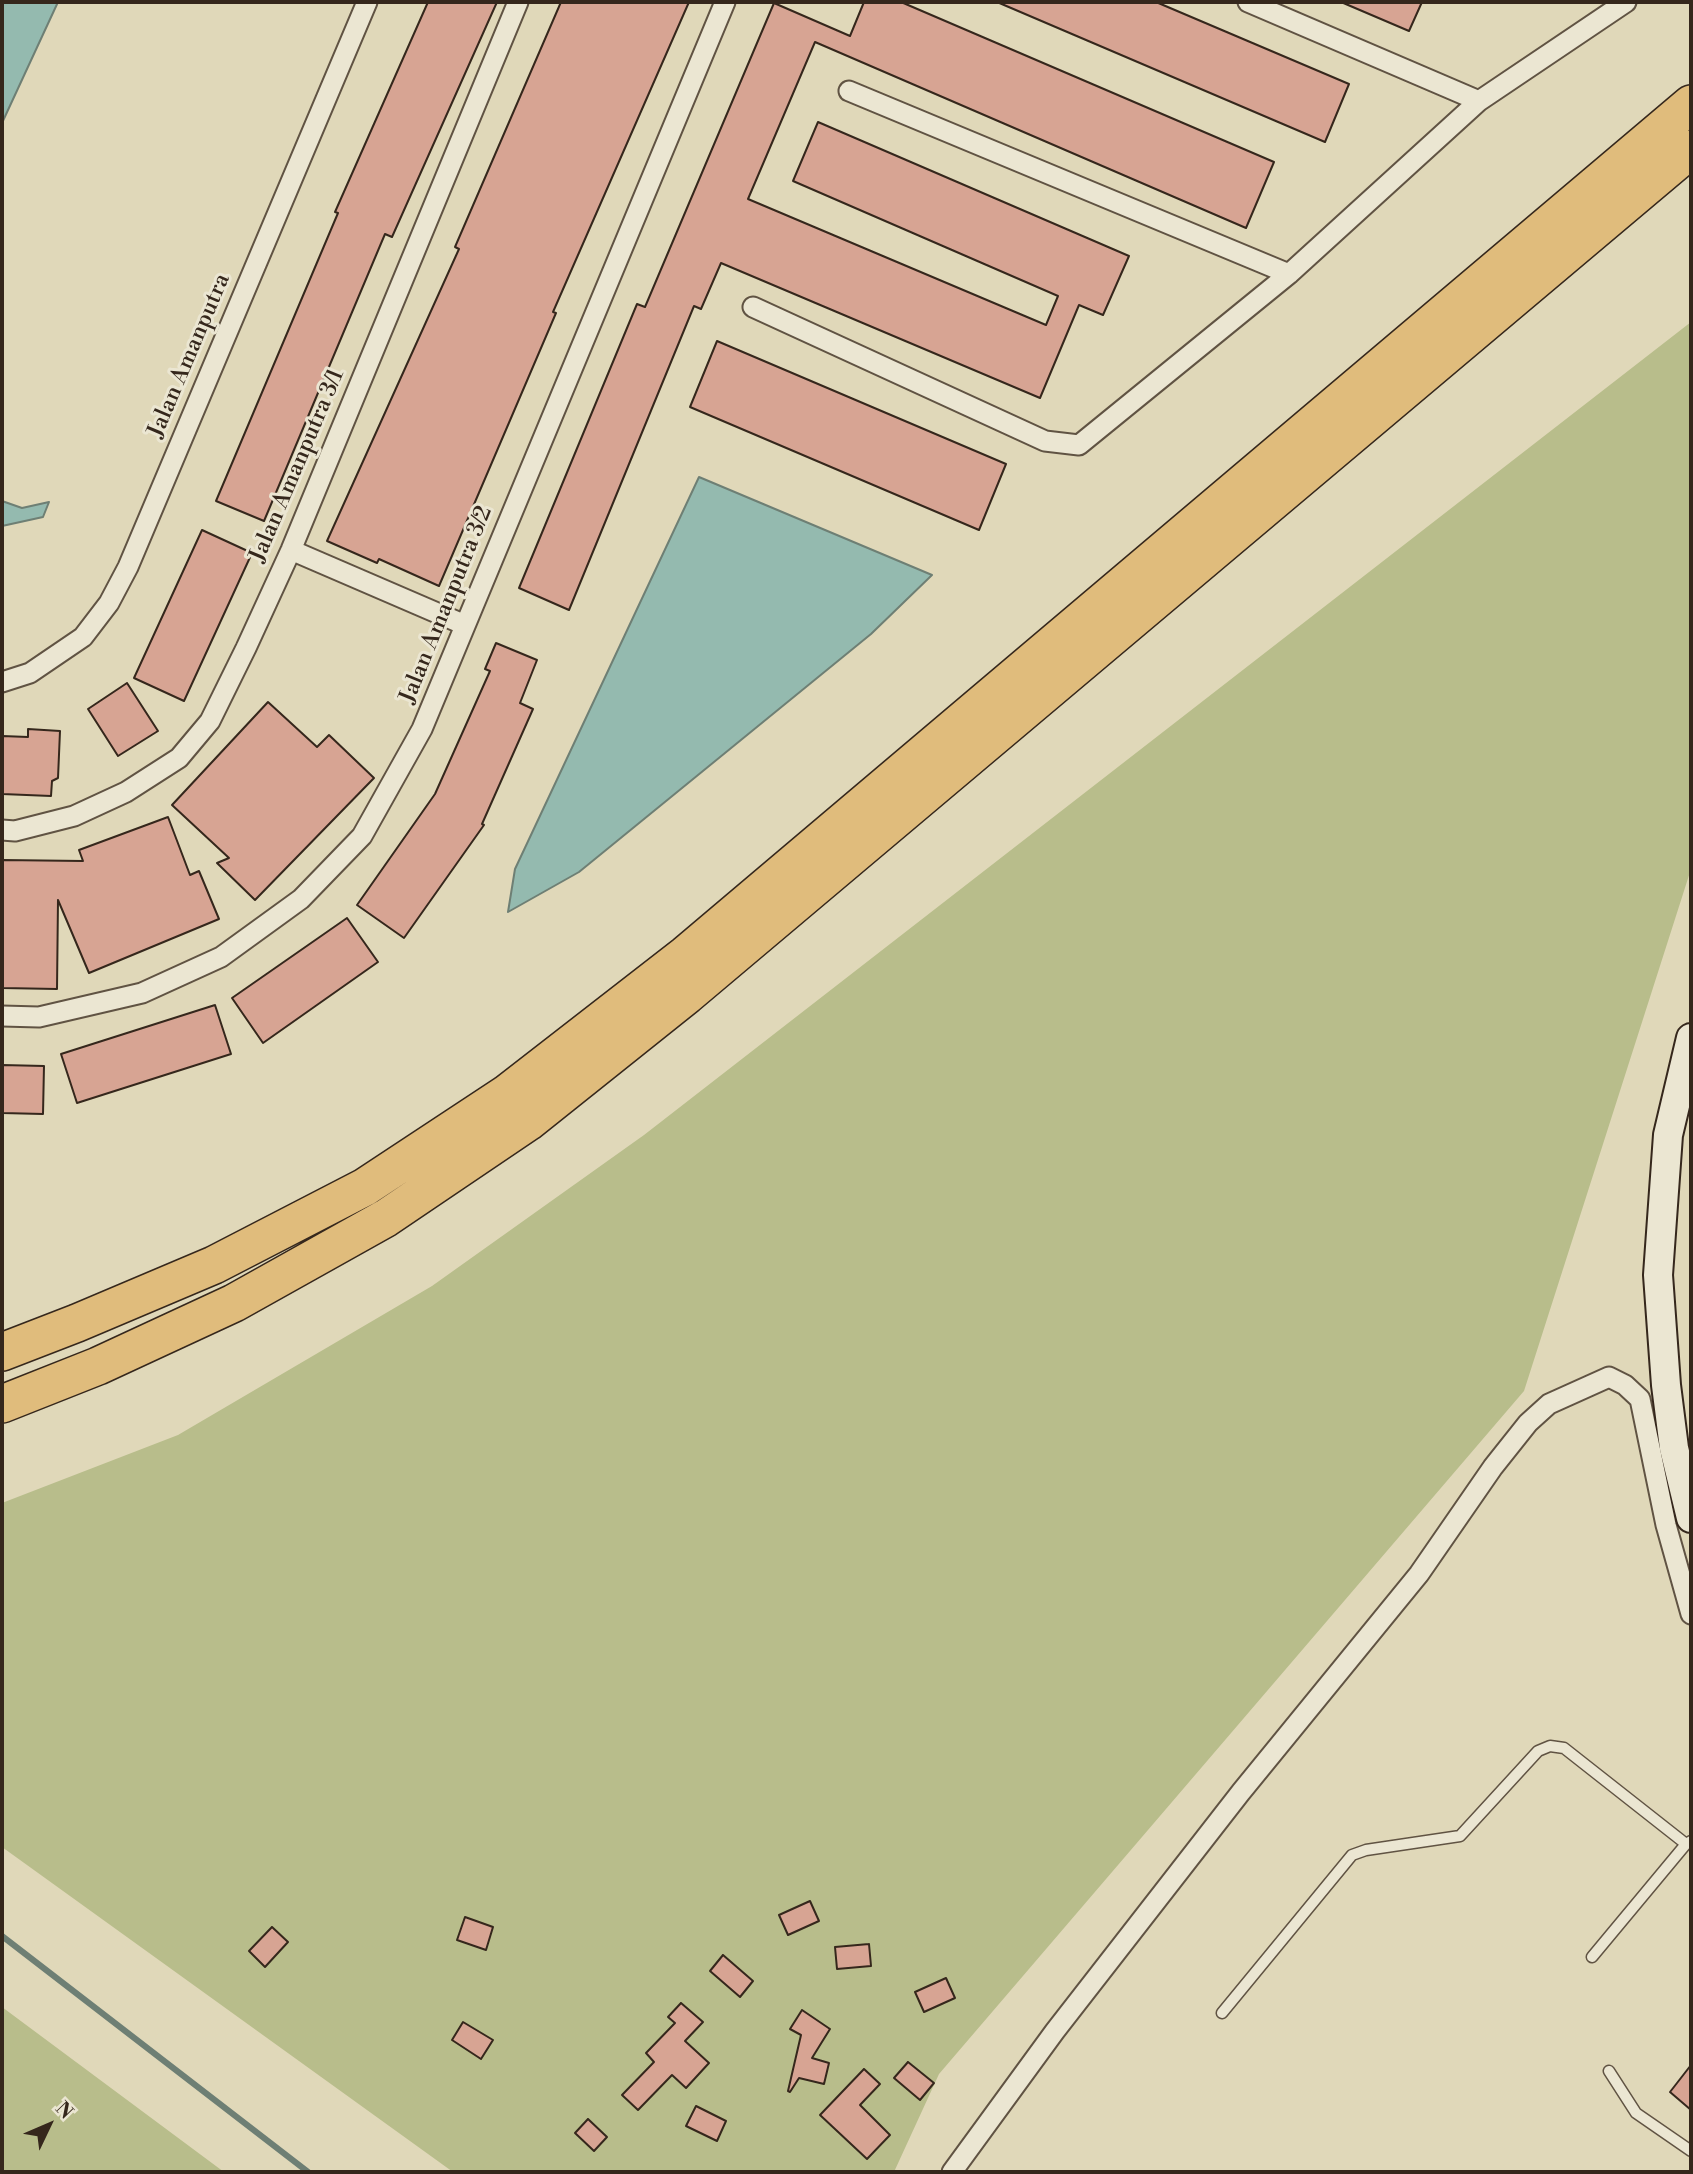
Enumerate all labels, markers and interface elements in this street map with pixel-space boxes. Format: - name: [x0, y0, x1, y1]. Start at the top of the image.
- street label: Jalan Amanputra: [143, 270, 237, 442]
- street label: Jalan Amanputra 3/1: [245, 365, 351, 567]
- street label: Jalan Amanputra 3/2: [395, 502, 499, 708]
- north arrow: [14, 2090, 84, 2160]
- text: N: [50, 2097, 78, 2124]

